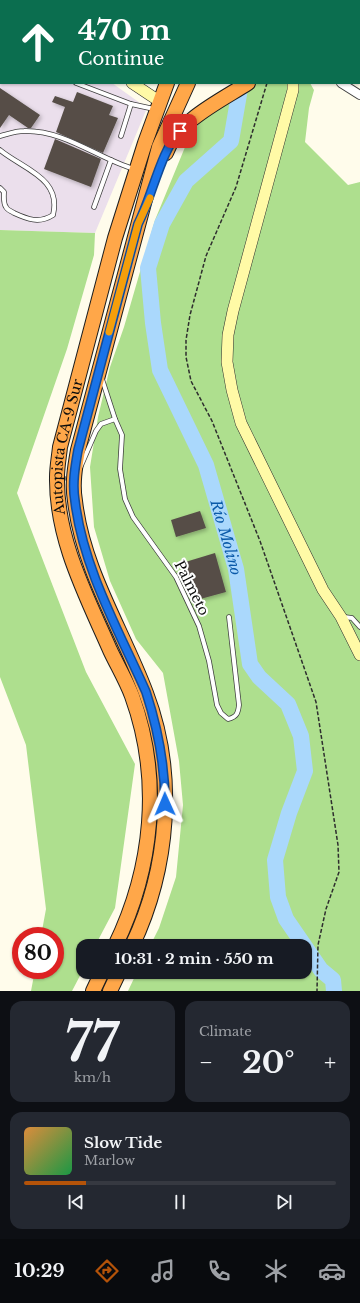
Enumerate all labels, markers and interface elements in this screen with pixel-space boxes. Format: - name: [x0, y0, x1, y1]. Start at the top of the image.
- text: 470 m: [78, 13, 171, 48]
- icon: ahead: [12, 16, 64, 68]
- text: Continue: [78, 48, 164, 70]
- pin: [163, 114, 197, 148]
- icon: arrive: [169, 120, 191, 142]
- street label: Autopista CA-9 Sur: [48, 377, 87, 517]
- water label: Río Molino: [207, 496, 246, 577]
- street label: Palmeto: [171, 558, 213, 618]
- position arrow: [144, 783, 186, 825]
- speed limit sign: 80: [12, 927, 64, 979]
- text: 10:31 · 2 min · 550 m: [114, 949, 274, 968]
- text: 77: [66, 1011, 119, 1075]
- text: Climate: [199, 1023, 252, 1040]
- text: 20°: [242, 1044, 295, 1081]
- text: −: [199, 1049, 213, 1076]
- text: +: [324, 1049, 336, 1076]
- text: km/h: [74, 1069, 111, 1086]
- text: Slow Tide: [84, 1133, 162, 1152]
- text: Marlow: [84, 1152, 135, 1169]
- icon: previous: [65, 1191, 87, 1213]
- icon: pause: [169, 1191, 191, 1213]
- icon: next: [273, 1191, 295, 1213]
- icon: directions: [93, 1257, 121, 1285]
- icon: music: [149, 1257, 177, 1285]
- icon: phone: [205, 1257, 233, 1285]
- icon: climate: [262, 1257, 290, 1285]
- icon: car: [318, 1257, 346, 1285]
- text: 10:29: [14, 1260, 65, 1282]

